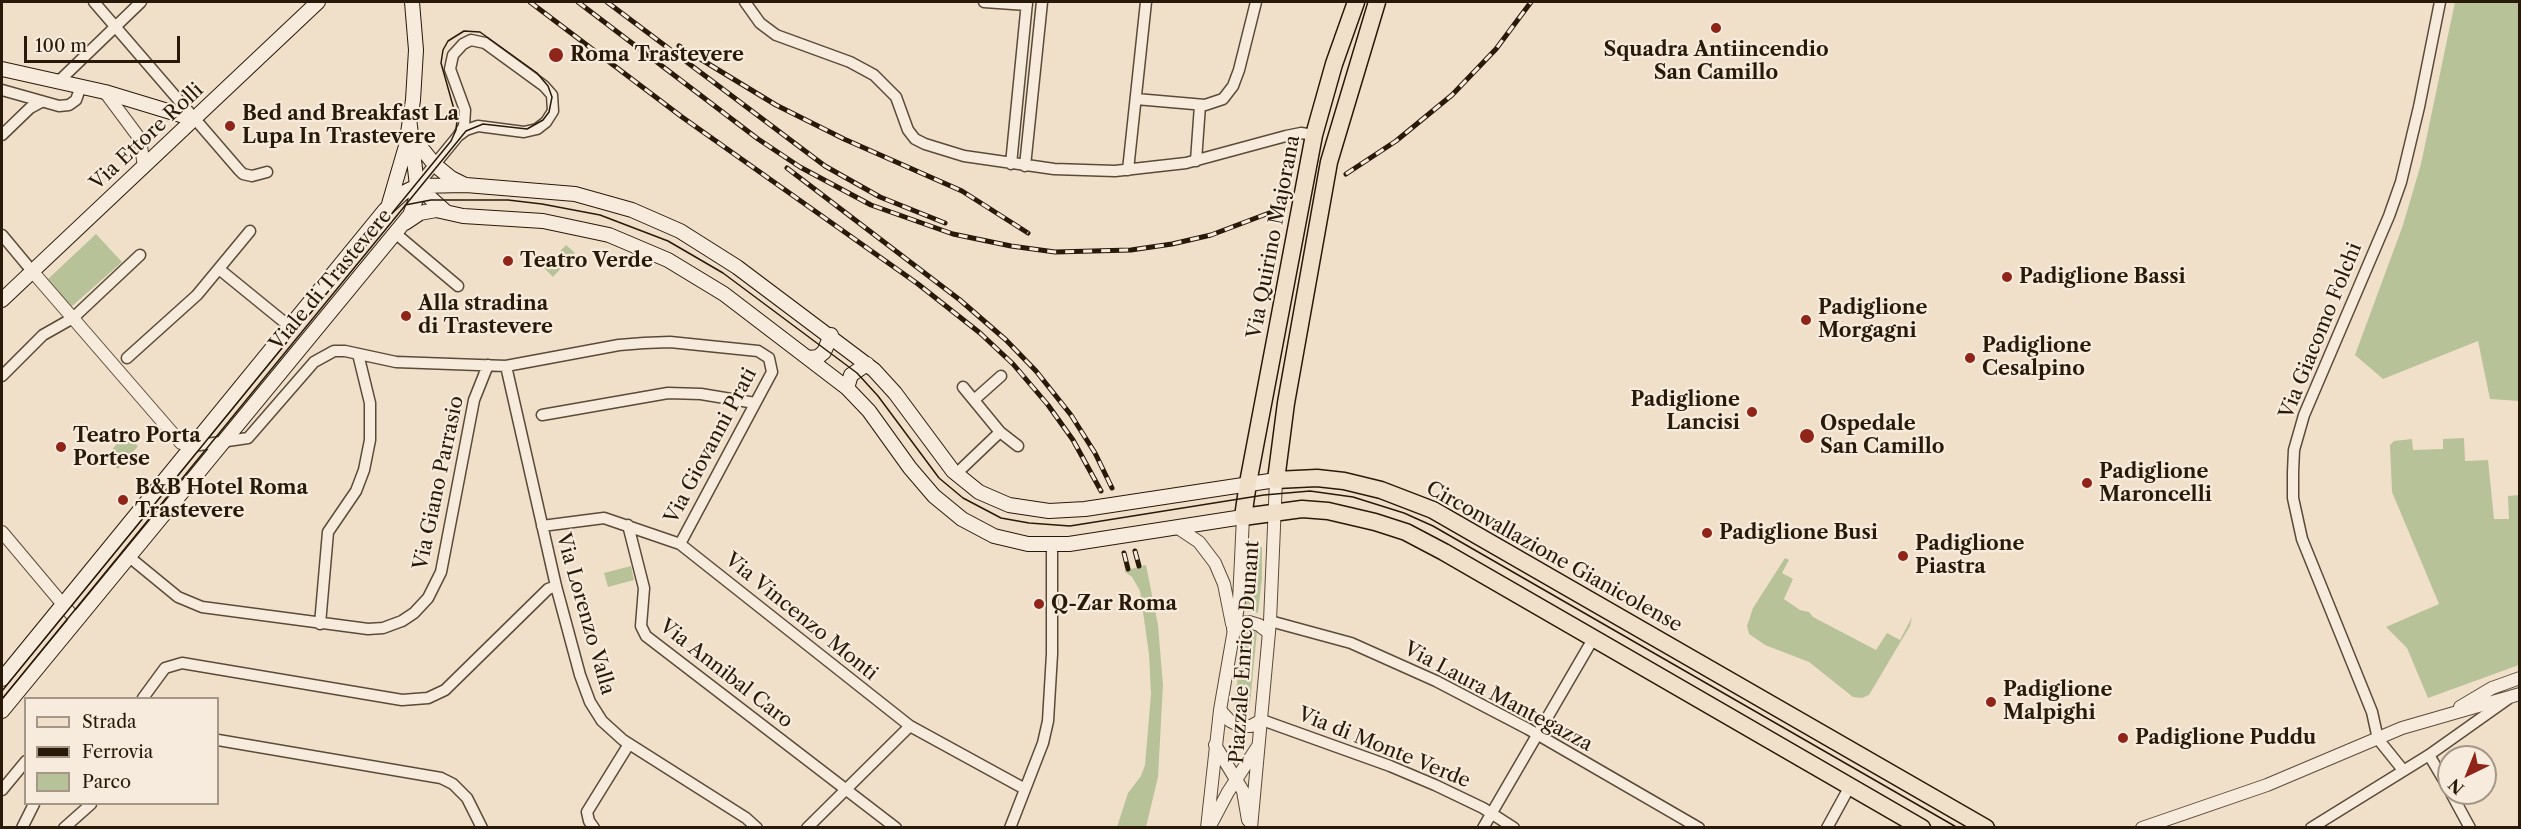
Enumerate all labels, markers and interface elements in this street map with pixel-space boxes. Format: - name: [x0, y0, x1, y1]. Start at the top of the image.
- marker: Squadra Antiincendio San Camillo: [1709, 21, 1723, 35]
- scale bar: [27, 24, 183, 62]
- text: 100 m: [35, 35, 87, 57]
- place label: Squadra Antiincendio San Camillo: [1603, 38, 1829, 85]
- place label: Roma Trastevere: [570, 43, 744, 67]
- marker: Roma Trastevere: [547, 46, 565, 64]
- street label: Via Ettore Rolli: [85, 78, 209, 196]
- place label: Bed and Breakfast La Lupa In Trastevere: [242, 102, 459, 149]
- marker: Bed and Breakfast La Lupa In Trastevere: [223, 119, 237, 133]
- street label: Via Quirino Majorana: [1243, 133, 1305, 341]
- street label: Viale di Trastevere: [265, 204, 397, 356]
- street label: Via Giacomo Folchi: [2275, 240, 2367, 422]
- place label: Teatro Verde: [520, 249, 653, 273]
- marker: Teatro Verde: [501, 254, 515, 268]
- place label: Padiglione Bassi: [2019, 265, 2186, 289]
- marker: Padiglione Bassi: [2000, 270, 2014, 284]
- place label: Alla stradina di Trastevere: [418, 292, 553, 339]
- place label: Padiglione Morgagni: [1818, 296, 1927, 343]
- marker: Alla stradina di Trastevere: [399, 309, 413, 323]
- marker: Padiglione Morgagni: [1799, 313, 1813, 327]
- place label: Padiglione Cesalpino: [1982, 334, 2091, 381]
- marker: Padiglione Cesalpino: [1963, 351, 1977, 365]
- street label: Via Giovanni Prati: [660, 364, 762, 528]
- place label: Padiglione Lancisi: [1631, 388, 1740, 435]
- street label: Via Giano Parrasio: [409, 394, 469, 572]
- marker: Padiglione Lancisi: [1745, 405, 1759, 419]
- place label: Ospedale San Camillo: [1820, 412, 1945, 459]
- place label: Teatro Porta Portese: [73, 424, 201, 471]
- marker: Ospedale San Camillo: [1798, 427, 1816, 445]
- marker: Teatro Porta Portese: [54, 440, 68, 454]
- place label: Padiglione Maroncelli: [2099, 460, 2212, 507]
- place label: B&B Hotel Roma Trastevere: [135, 476, 308, 523]
- street label: Circonvallazione Gianicolense: [1422, 476, 1686, 638]
- marker: Padiglione Maroncelli: [2080, 476, 2094, 490]
- marker: B&B Hotel Roma Trastevere: [116, 493, 130, 507]
- place label: Padiglione Busi: [1719, 521, 1878, 545]
- marker: Padiglione Busi: [1700, 526, 1714, 540]
- street label: Via Lorenzo Valla: [550, 530, 620, 698]
- place label: Padiglione Piastra: [1915, 532, 2024, 579]
- street label: Piazzale Enrico Dunant: [1225, 540, 1265, 764]
- street label: Via Vincenzo Monti: [720, 548, 882, 686]
- marker: Padiglione Piastra: [1896, 549, 1910, 563]
- place label: Q-Zar Roma: [1051, 592, 1177, 616]
- marker: Q-Zar Roma: [1032, 597, 1046, 611]
- street label: Via Annibal Caro: [655, 614, 797, 734]
- street label: Via Laura Mantegazza: [1400, 637, 1596, 757]
- place label: Padiglione Malpighi: [2003, 678, 2112, 725]
- marker: Padiglione Malpighi: [1984, 695, 1998, 709]
- legend: [24, 697, 219, 805]
- street label: Via di Monte Verde: [1294, 703, 1474, 793]
- text: Strada: [82, 711, 137, 733]
- place label: Padiglione Puddu: [2135, 726, 2316, 750]
- marker: Padiglione Puddu: [2116, 731, 2130, 745]
- text: Ferrovia: [82, 741, 153, 763]
- north arrow: [2437, 745, 2497, 805]
- text: Parco: [82, 771, 131, 793]
- text: N: [2444, 775, 2468, 799]

